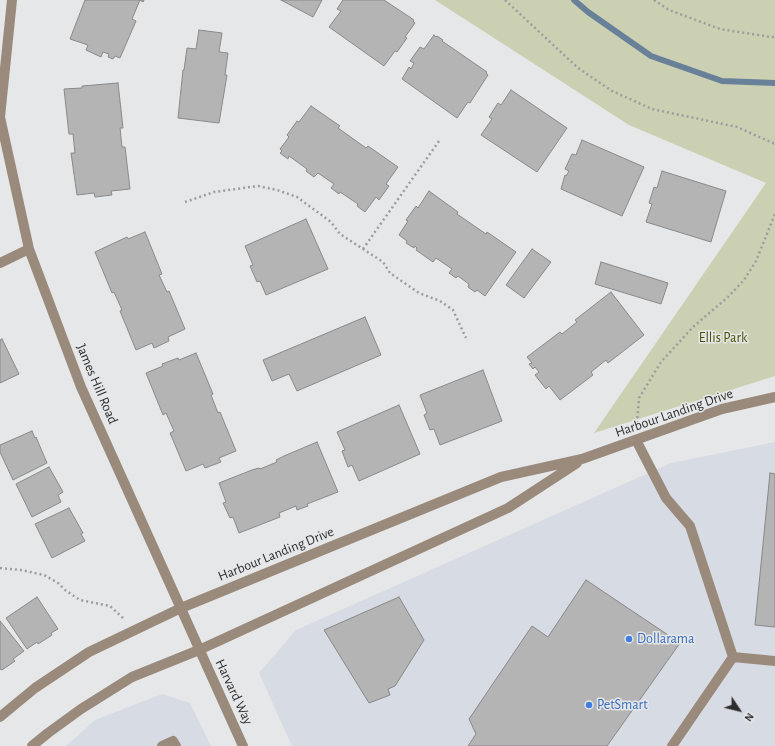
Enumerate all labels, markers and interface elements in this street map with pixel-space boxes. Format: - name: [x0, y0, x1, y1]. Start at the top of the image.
- park label: Ellis Park: [699, 330, 747, 346]
- street label: James Hill Road: [73, 341, 121, 427]
- street label: Harbour Landing Drive: [613, 385, 735, 441]
- street label: Harbour Landing Drive: [216, 523, 336, 585]
- place label: Dollarama: [637, 631, 695, 647]
- marker: Dollarama: [624, 634, 634, 644]
- street label: Harvard Way: [212, 657, 256, 727]
- north arrow: [719, 690, 759, 730]
- place label: PetSmart: [597, 697, 648, 713]
- marker: PetSmart: [584, 700, 594, 710]
- text: N: [743, 711, 756, 723]

